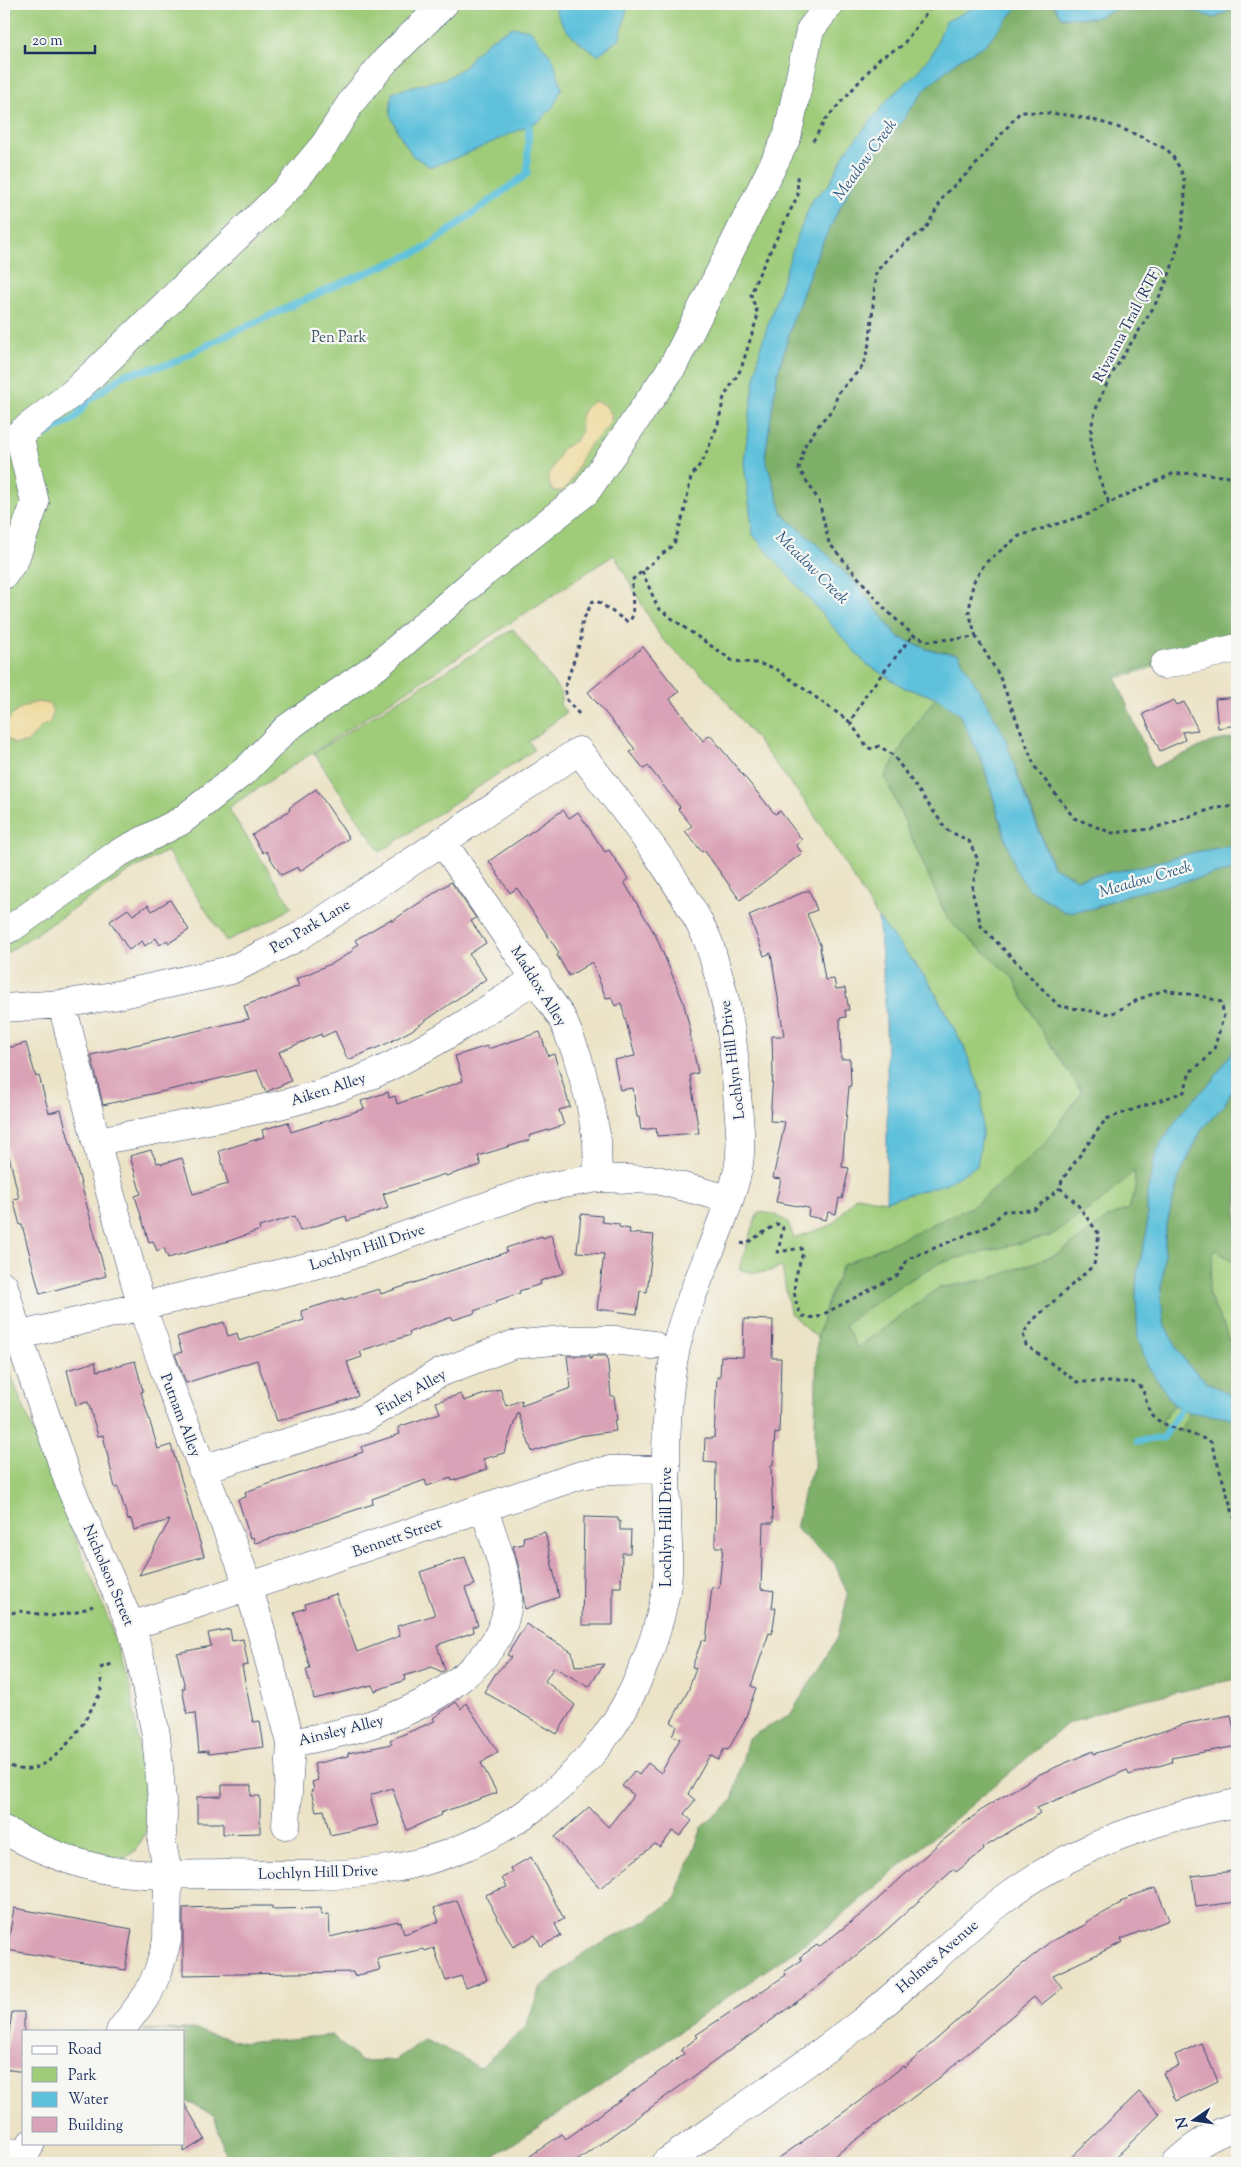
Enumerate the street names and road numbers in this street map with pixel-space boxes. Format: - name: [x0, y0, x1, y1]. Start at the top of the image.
- street label: Rivanna Trail (RTF): [1089, 263, 1168, 387]
- street label: Pen Park Lane: [267, 895, 355, 960]
- street label: Maddox Alley: [505, 943, 571, 1031]
- street label: Lochlyn Hill Drive: [716, 999, 751, 1121]
- street label: Aiken Alley: [288, 1068, 369, 1112]
- street label: Lochlyn Hill Drive: [307, 1220, 428, 1277]
- street label: Finley Alley: [373, 1365, 451, 1422]
- street label: Putnam Alley: [154, 1371, 205, 1461]
- street label: Lochlyn Hill Drive: [657, 1467, 678, 1587]
- street label: Bennett Street: [350, 1513, 445, 1564]
- street label: Nicholson Street: [77, 1521, 139, 1630]
- street label: Ainsley Alley: [296, 1711, 387, 1752]
- street label: Lochlyn Hill Drive: [258, 1861, 378, 1886]
- street label: Holmes Avenue: [892, 1916, 984, 1999]

